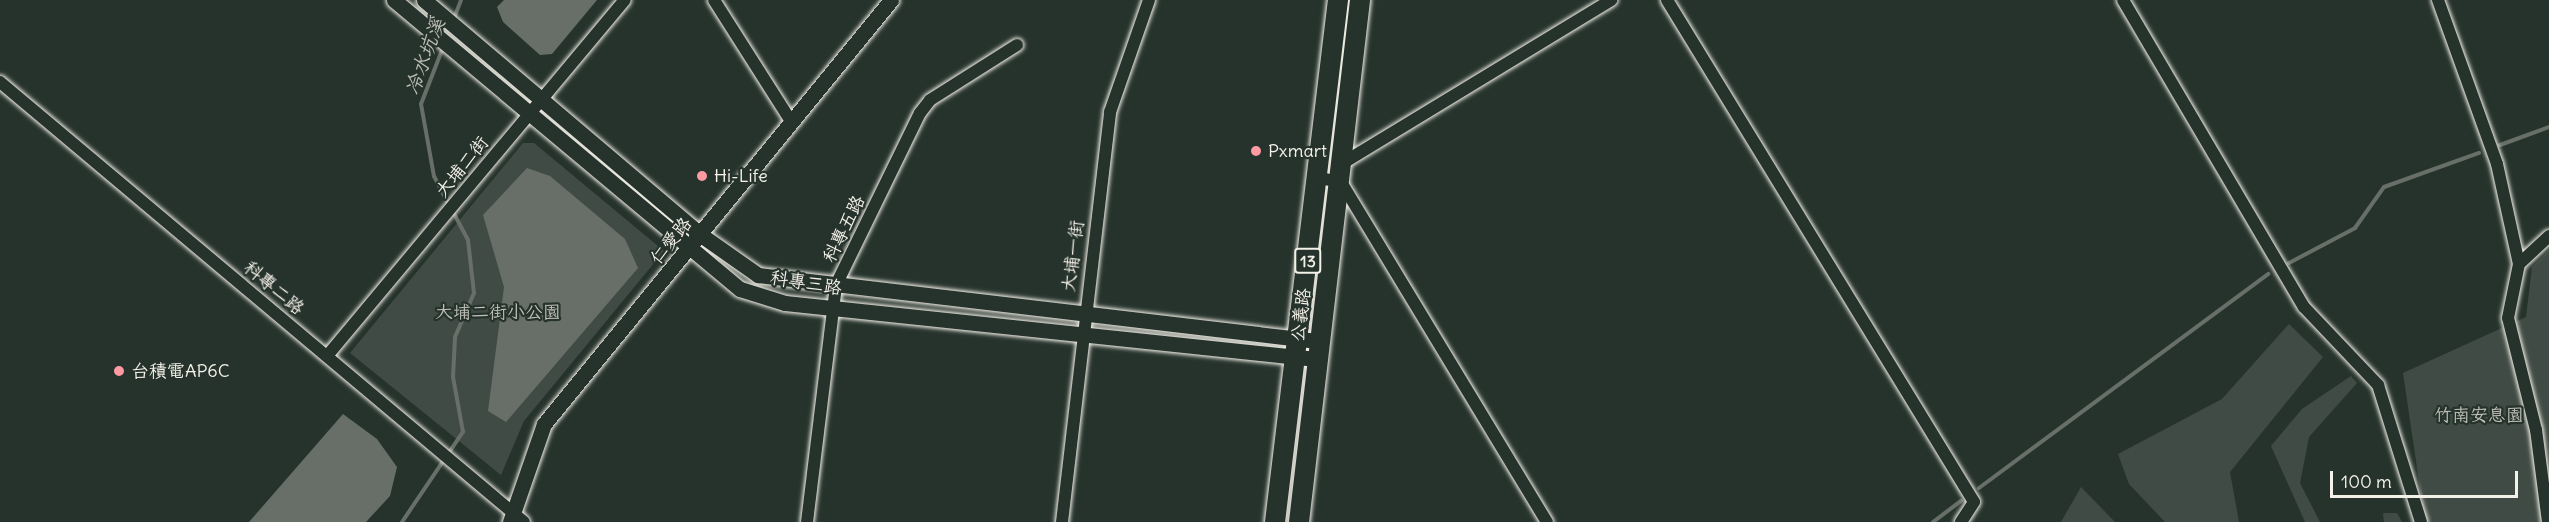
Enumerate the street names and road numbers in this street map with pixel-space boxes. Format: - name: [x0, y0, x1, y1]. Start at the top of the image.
- street label: 大埔二街: [431, 132, 493, 202]
- street label: 科專五路: [819, 192, 869, 266]
- street label: 仁愛路: [646, 213, 696, 269]
- street label: 大埔一街: [1058, 219, 1088, 293]
- road number: 13: [1293, 248, 1323, 274]
- street label: 科專二路: [239, 257, 309, 319]
- street label: 科專三路: [769, 267, 843, 299]
- street label: 公義路: [1287, 287, 1315, 343]

